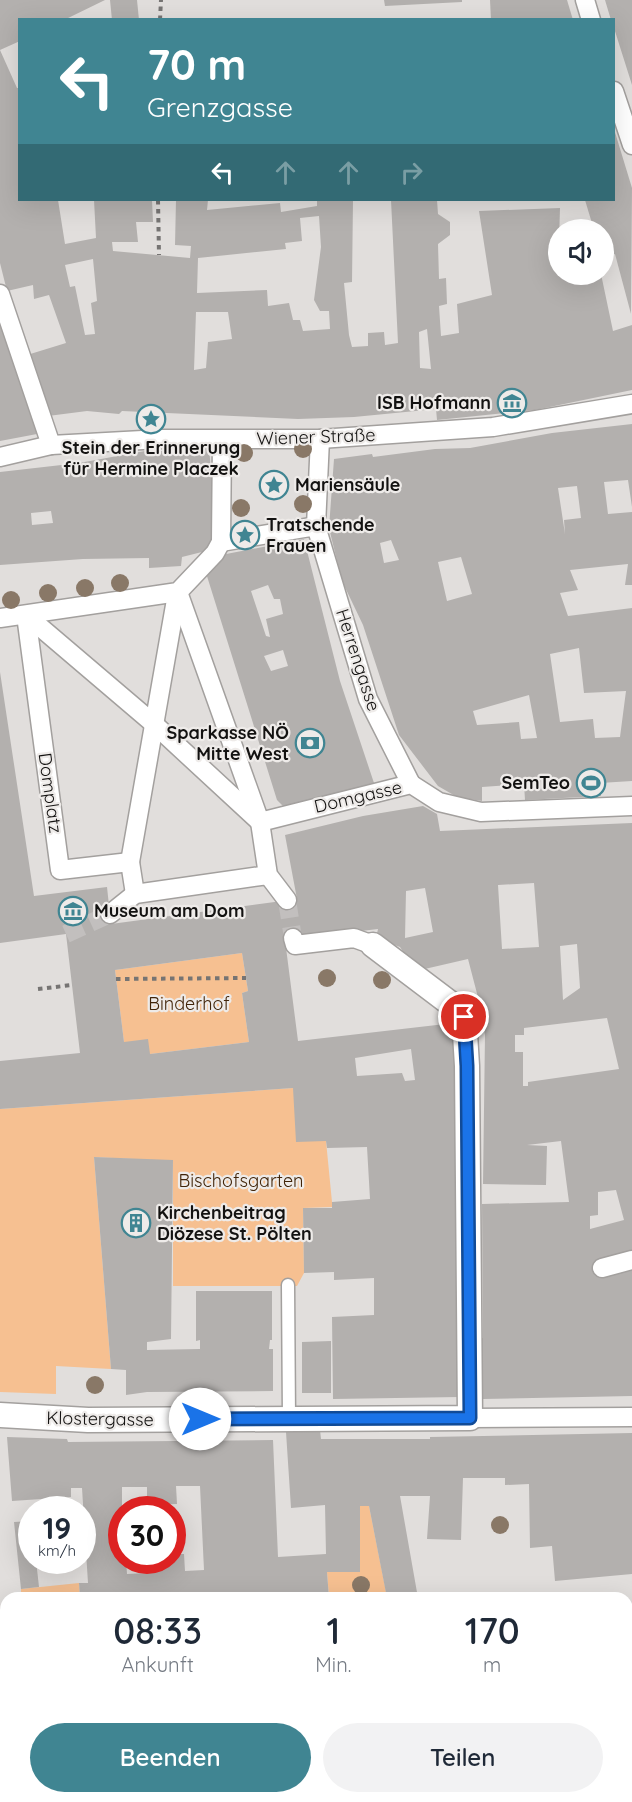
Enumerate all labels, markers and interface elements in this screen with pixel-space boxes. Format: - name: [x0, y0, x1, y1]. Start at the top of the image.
- text: 70 m: [147, 38, 246, 91]
- icon: left: [48, 42, 126, 120]
- text: Grenzgasse: [147, 90, 293, 124]
- icon: left: [206, 156, 239, 189]
- icon: ahead: [269, 156, 302, 189]
- icon: ahead: [332, 156, 365, 189]
- icon: right: [395, 156, 428, 189]
- map controls: [548, 219, 614, 285]
- button: sound: [548, 219, 614, 285]
- museum icon: ISB Hofmann: [496, 387, 528, 419]
- place label: ISB Hofmann: [377, 391, 491, 414]
- place icon: Stein der Erinnerung für Hermine Placzek: [135, 403, 167, 435]
- street label: Wiener Straße: [256, 423, 376, 450]
- place label: Stein der Erinnerung für Hermine Placzek: [62, 436, 240, 480]
- place icon: Mariensäule: [258, 469, 290, 501]
- place label: Mariensäule: [295, 473, 400, 496]
- place label: Tratschende Frauen: [266, 513, 375, 557]
- place icon: Tratschende Frauen: [229, 519, 261, 551]
- street label: Herrengasse: [331, 606, 386, 714]
- place label: Sparkasse NÖ Mitte West: [166, 721, 289, 765]
- bank icon: Sparkasse NÖ Mitte West: [294, 727, 326, 759]
- street label: Domplatz: [33, 751, 68, 835]
- sports icon: SemTeo: [575, 767, 607, 799]
- place label: SemTeo: [502, 771, 570, 794]
- street label: Domgasse: [312, 775, 404, 818]
- museum icon: Museum am Dom: [57, 895, 89, 927]
- place label: Museum am Dom: [94, 899, 245, 922]
- pin: [438, 991, 489, 1042]
- park label: Binderhof: [148, 992, 230, 1015]
- icon: arrive: [447, 1000, 480, 1033]
- park label: Bischofsgarten: [179, 1169, 303, 1192]
- place label: Kirchenbeitrag Diözese St. Pölten: [157, 1201, 312, 1245]
- building icon: Kirchenbeitrag Diözese St. Pölten: [120, 1207, 152, 1239]
- position arrow: [168, 1387, 232, 1451]
- street label: Klostergasse: [46, 1406, 154, 1431]
- speed limit sign: 30: [108, 1496, 186, 1574]
- text: 19: [43, 1509, 71, 1547]
- text: km/h: [38, 1541, 76, 1560]
- text: 08:33: [113, 1608, 202, 1653]
- text: 1: [326, 1608, 340, 1653]
- text: 170: [465, 1608, 520, 1653]
- text: Ankunft: [122, 1652, 194, 1677]
- text: Min.: [315, 1652, 351, 1677]
- text: m: [483, 1652, 501, 1677]
- button: Beenden: [30, 1723, 311, 1792]
- button: Teilen: [323, 1723, 603, 1792]

